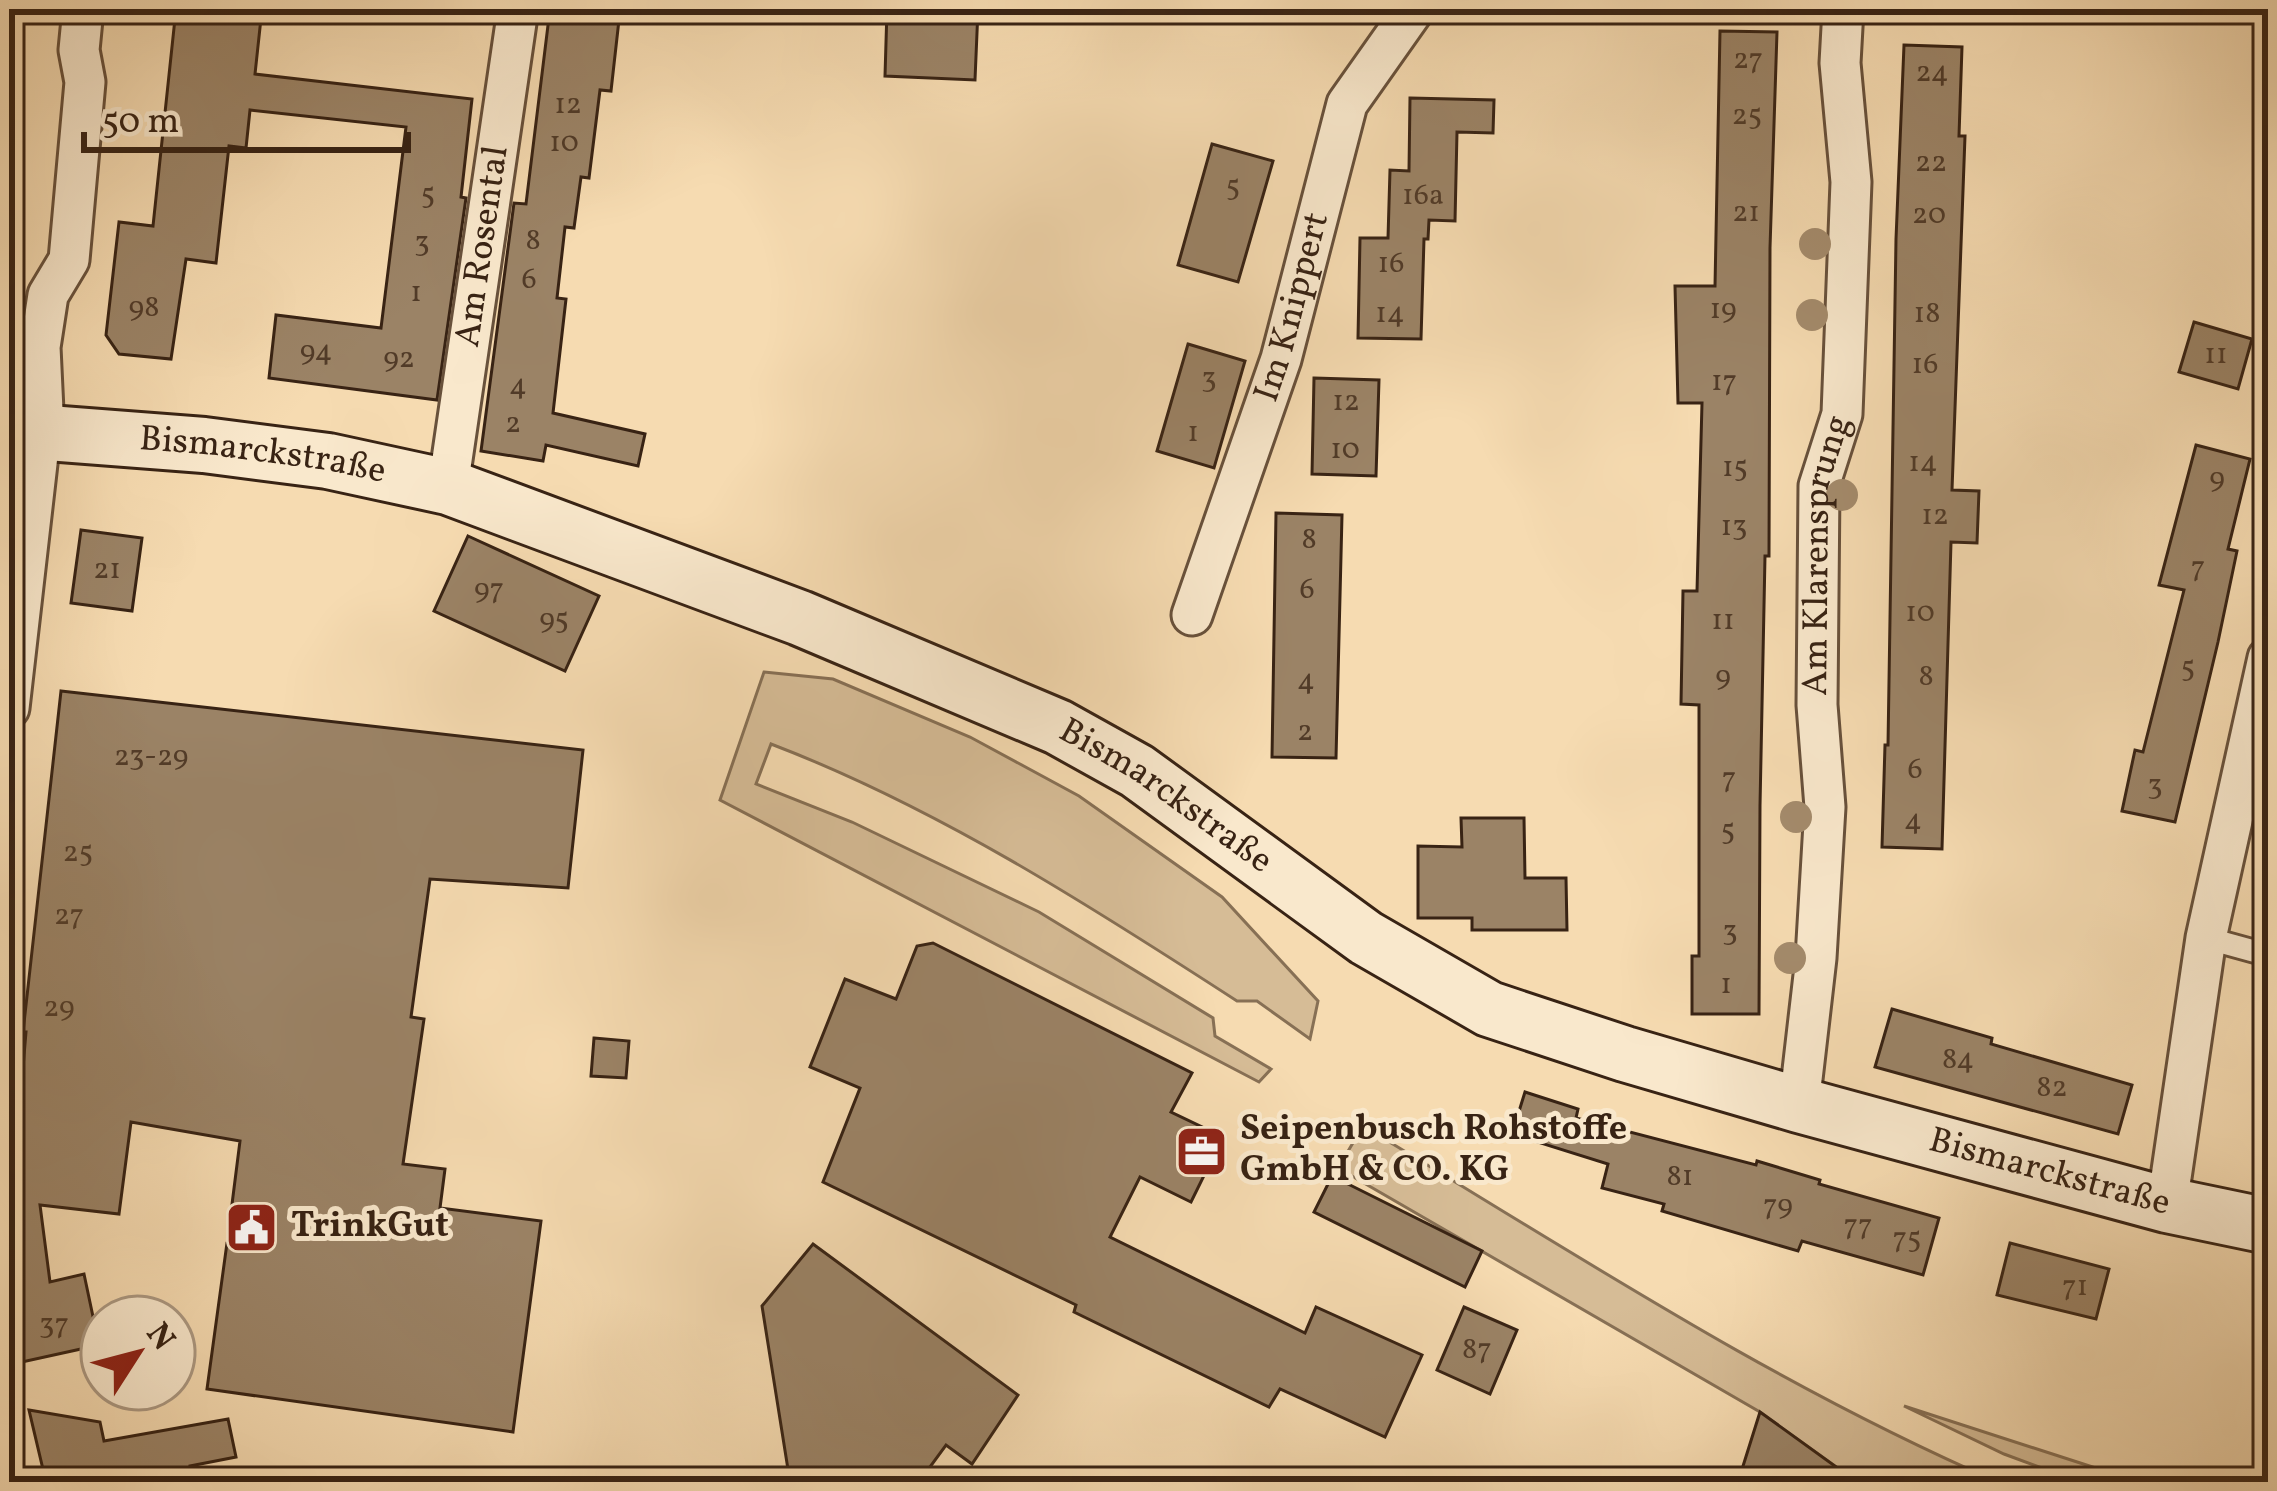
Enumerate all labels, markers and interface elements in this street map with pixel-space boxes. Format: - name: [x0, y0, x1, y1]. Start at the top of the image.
- house number: 27: [1733, 39, 1763, 81]
- house number: 24: [1915, 52, 1949, 94]
- scale bar: [84, 78, 408, 152]
- house number: 12: [554, 84, 582, 126]
- house number: 25: [1732, 95, 1762, 137]
- text: 50 m: [102, 98, 179, 148]
- house number: 10: [549, 122, 579, 164]
- house number: 22: [1915, 142, 1947, 184]
- street label: Am Rosental: [444, 143, 523, 351]
- house number: 5: [1226, 166, 1240, 208]
- house number: 5: [421, 174, 435, 216]
- house number: 16a: [1402, 175, 1444, 217]
- house number: 21: [1732, 192, 1760, 234]
- house number: 20: [1912, 194, 1946, 236]
- street label: Im Knippert: [1243, 207, 1343, 409]
- house number: 8: [525, 220, 541, 262]
- house number: 3: [414, 222, 430, 264]
- house number: 16: [1378, 243, 1404, 285]
- house number: 6: [521, 259, 537, 301]
- house number: 1: [410, 272, 422, 314]
- house number: 98: [129, 287, 159, 329]
- house number: 19: [1709, 289, 1737, 331]
- house number: 14: [1375, 293, 1405, 335]
- house number: 18: [1914, 293, 1940, 335]
- house number: 94: [300, 331, 332, 373]
- house number: 11: [2204, 334, 2228, 376]
- house number: 92: [383, 338, 415, 380]
- house number: 16: [1912, 344, 1938, 386]
- house number: 3: [1201, 358, 1217, 400]
- house number: 17: [1711, 361, 1737, 403]
- house number: 4: [509, 365, 527, 407]
- house number: 12: [1332, 381, 1360, 423]
- house number: 2: [505, 403, 521, 445]
- street label: Am Klarensprung: [1792, 409, 1865, 696]
- house number: 1: [1187, 412, 1199, 454]
- street label: Bismarckstraße: [138, 415, 390, 498]
- house number: 10: [1330, 429, 1360, 471]
- house number: 14: [1908, 442, 1938, 484]
- house number: 15: [1722, 447, 1748, 489]
- house number: 9: [2209, 458, 2225, 500]
- house number: 12: [1921, 495, 1949, 537]
- house number: 13: [1720, 506, 1748, 548]
- house number: 8: [1301, 519, 1317, 561]
- house number: 7: [2191, 547, 2205, 589]
- house number: 21: [93, 549, 121, 591]
- house number: 97: [474, 569, 504, 611]
- house number: 6: [1299, 569, 1315, 611]
- house number: 10: [1905, 592, 1935, 634]
- house number: 95: [539, 599, 569, 641]
- house number: 11: [1711, 600, 1735, 642]
- house number: 5: [2181, 647, 2195, 689]
- house number: 9: [1715, 656, 1731, 698]
- house number: 8: [1918, 656, 1934, 698]
- house number: 4: [1297, 660, 1315, 702]
- street label: Bismarckstraße: [1049, 707, 1282, 886]
- house number: 2: [1297, 711, 1313, 753]
- house number: 23-29: [114, 736, 188, 778]
- house number: 6: [1907, 749, 1923, 791]
- house number: 7: [1722, 758, 1736, 800]
- house number: 3: [2147, 765, 2163, 807]
- house number: 4: [1904, 800, 1922, 842]
- house number: 5: [1721, 810, 1735, 852]
- house number: 25: [63, 832, 93, 874]
- house number: 27: [54, 895, 84, 937]
- house number: 3: [1722, 911, 1738, 953]
- house number: 1: [1720, 964, 1732, 1006]
- house number: 29: [43, 987, 75, 1029]
- house number: 84: [1942, 1039, 1974, 1081]
- house number: 82: [2036, 1067, 2068, 1109]
- place label: Seipenbusch Rohstoffe GmbH & CO. KG: [1240, 1105, 1627, 1196]
- street label: Bismarckstraße: [1923, 1116, 2176, 1230]
- office icon: Seipenbusch Rohstoffe GmbH & CO. KG: [1173, 1123, 1229, 1179]
- house number: 81: [1667, 1156, 1693, 1198]
- house number: 79: [1763, 1185, 1793, 1227]
- public building icon: TrinkGut: [224, 1199, 280, 1255]
- place label: TrinkGut: [291, 1202, 449, 1252]
- house number: 77: [1843, 1205, 1873, 1247]
- house number: 75: [1893, 1218, 1921, 1260]
- house number: 71: [2062, 1266, 2088, 1308]
- north arrow: [78, 1293, 198, 1413]
- house number: 37: [39, 1304, 69, 1346]
- text: N: [133, 1315, 185, 1361]
- house number: 87: [1462, 1329, 1492, 1371]

